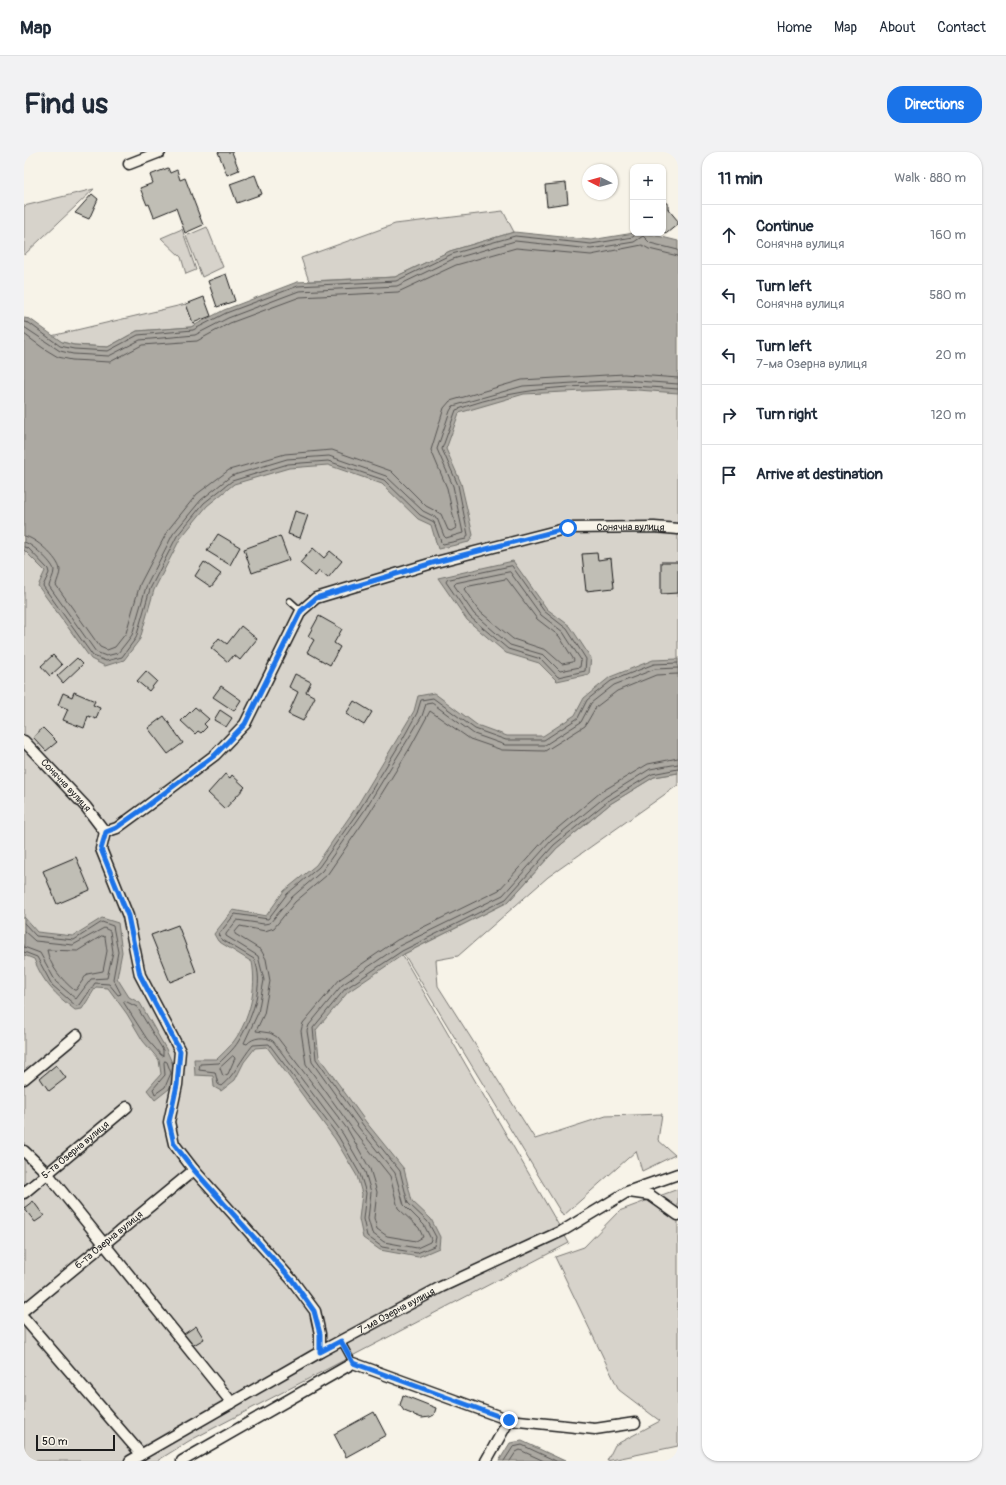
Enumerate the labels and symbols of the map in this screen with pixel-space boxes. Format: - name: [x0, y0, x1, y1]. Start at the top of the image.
- north arrow: [582, 164, 618, 200]
- route start: [559, 519, 577, 537]
- street label: Сонячна вулиця: [596, 521, 665, 534]
- street label: Сонячна вулиця: [38, 757, 94, 814]
- street label: 5-та Озерна вулиця: [39, 1118, 112, 1182]
- street label: 6-та Озерна вулиця: [72, 1208, 146, 1272]
- street label: 7-ма Озерна вулиця: [356, 1285, 437, 1336]
- route end: [500, 1411, 518, 1429]
- scale bar: [36, 1433, 115, 1452]

